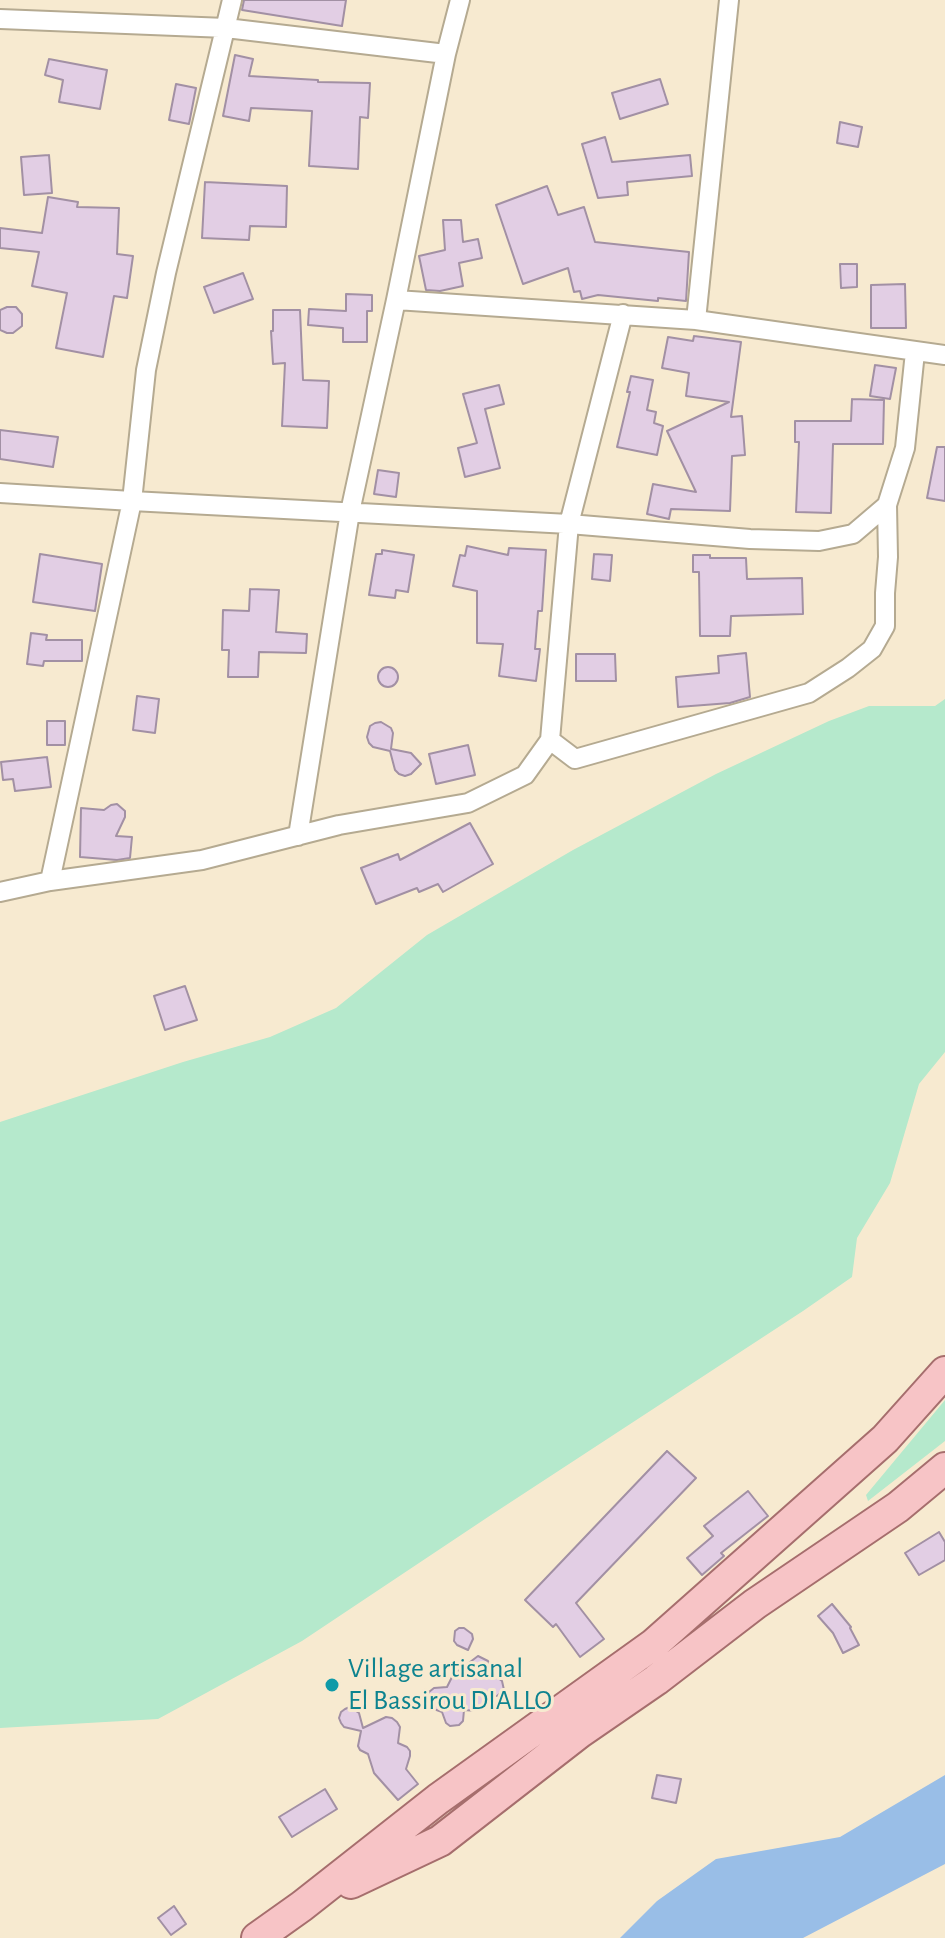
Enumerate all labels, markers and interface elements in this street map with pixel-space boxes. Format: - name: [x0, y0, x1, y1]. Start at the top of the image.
- place label: Village artisanal El Bassirou DIALLO: [348, 1652, 552, 1718]
- marker: Village artisanal El Bassirou DIALLO: [323, 1676, 341, 1694]

